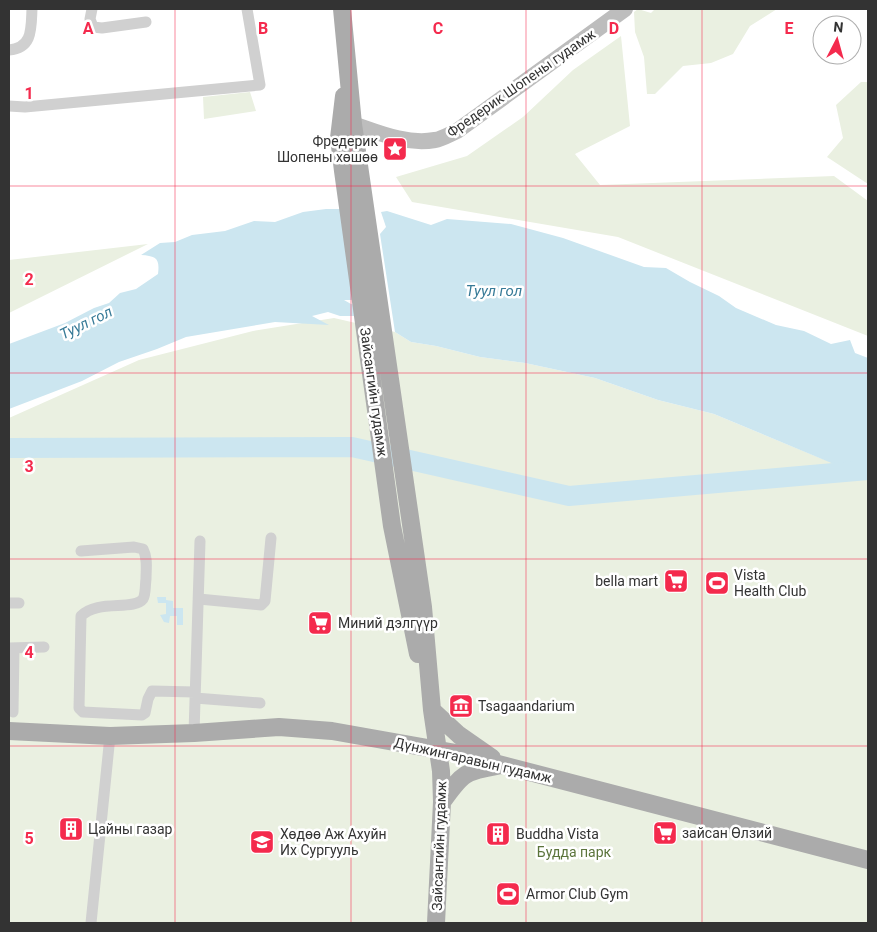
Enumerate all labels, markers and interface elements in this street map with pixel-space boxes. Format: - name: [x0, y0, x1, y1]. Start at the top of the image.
- north arrow: [812, 15, 862, 65]
- text: A: [83, 19, 94, 38]
- text: B: [258, 19, 268, 38]
- text: C: [433, 19, 443, 38]
- text: D: [609, 19, 619, 38]
- text: E: [785, 19, 794, 38]
- text: N: [833, 19, 844, 36]
- street label: Фредерик Шопены гудамж: [444, 25, 598, 140]
- text: 1: [24, 84, 34, 103]
- place label: Фредерик Шопены хөшөө: [277, 133, 378, 165]
- place icon: Фредерик Шопены хөшөө: [382, 136, 408, 162]
- text: 2: [24, 270, 34, 289]
- water label: Туул гол: [466, 282, 522, 300]
- water label: Туул гол: [57, 303, 115, 343]
- street label: Зайсангийн гудамж: [357, 327, 391, 458]
- text: 3: [24, 457, 34, 476]
- place label: Vista Health Club: [734, 567, 806, 599]
- supermarket icon: bella mart: [663, 568, 689, 594]
- sports icon: Vista Health Club: [704, 570, 730, 596]
- place label: bella mart: [595, 573, 658, 589]
- supermarket icon: Миний дэлгүүр: [307, 610, 333, 636]
- place label: Миний дэлгүүр: [338, 615, 438, 631]
- text: 4: [24, 643, 34, 662]
- museum icon: Tsagaandarium: [448, 693, 474, 719]
- place label: Tsagaandarium: [478, 698, 575, 714]
- street label: Дүнжингаравын гудамж: [393, 734, 554, 786]
- street label: Зайсангийн гудамж: [429, 781, 449, 911]
- building icon: Цайны газар: [58, 816, 84, 842]
- supermarket icon: зайсан Өлзий: [652, 820, 678, 846]
- place label: Цайны газар: [88, 821, 173, 837]
- building icon: Buddha Vista: [485, 821, 511, 847]
- place label: зайсан Өлзий: [682, 825, 772, 841]
- place label: Хөдөө Аж Ахуйн Их Сургууль: [280, 826, 387, 858]
- place label: Buddha Vista: [516, 826, 599, 842]
- text: 5: [24, 829, 34, 848]
- school or university icon: Хөдөө Аж Ахуйн Их Сургууль: [249, 829, 275, 855]
- park label: Будда парк: [537, 844, 612, 860]
- sports icon: Armor Club Gym: [495, 881, 521, 907]
- place label: Armor Club Gym: [526, 886, 628, 902]

